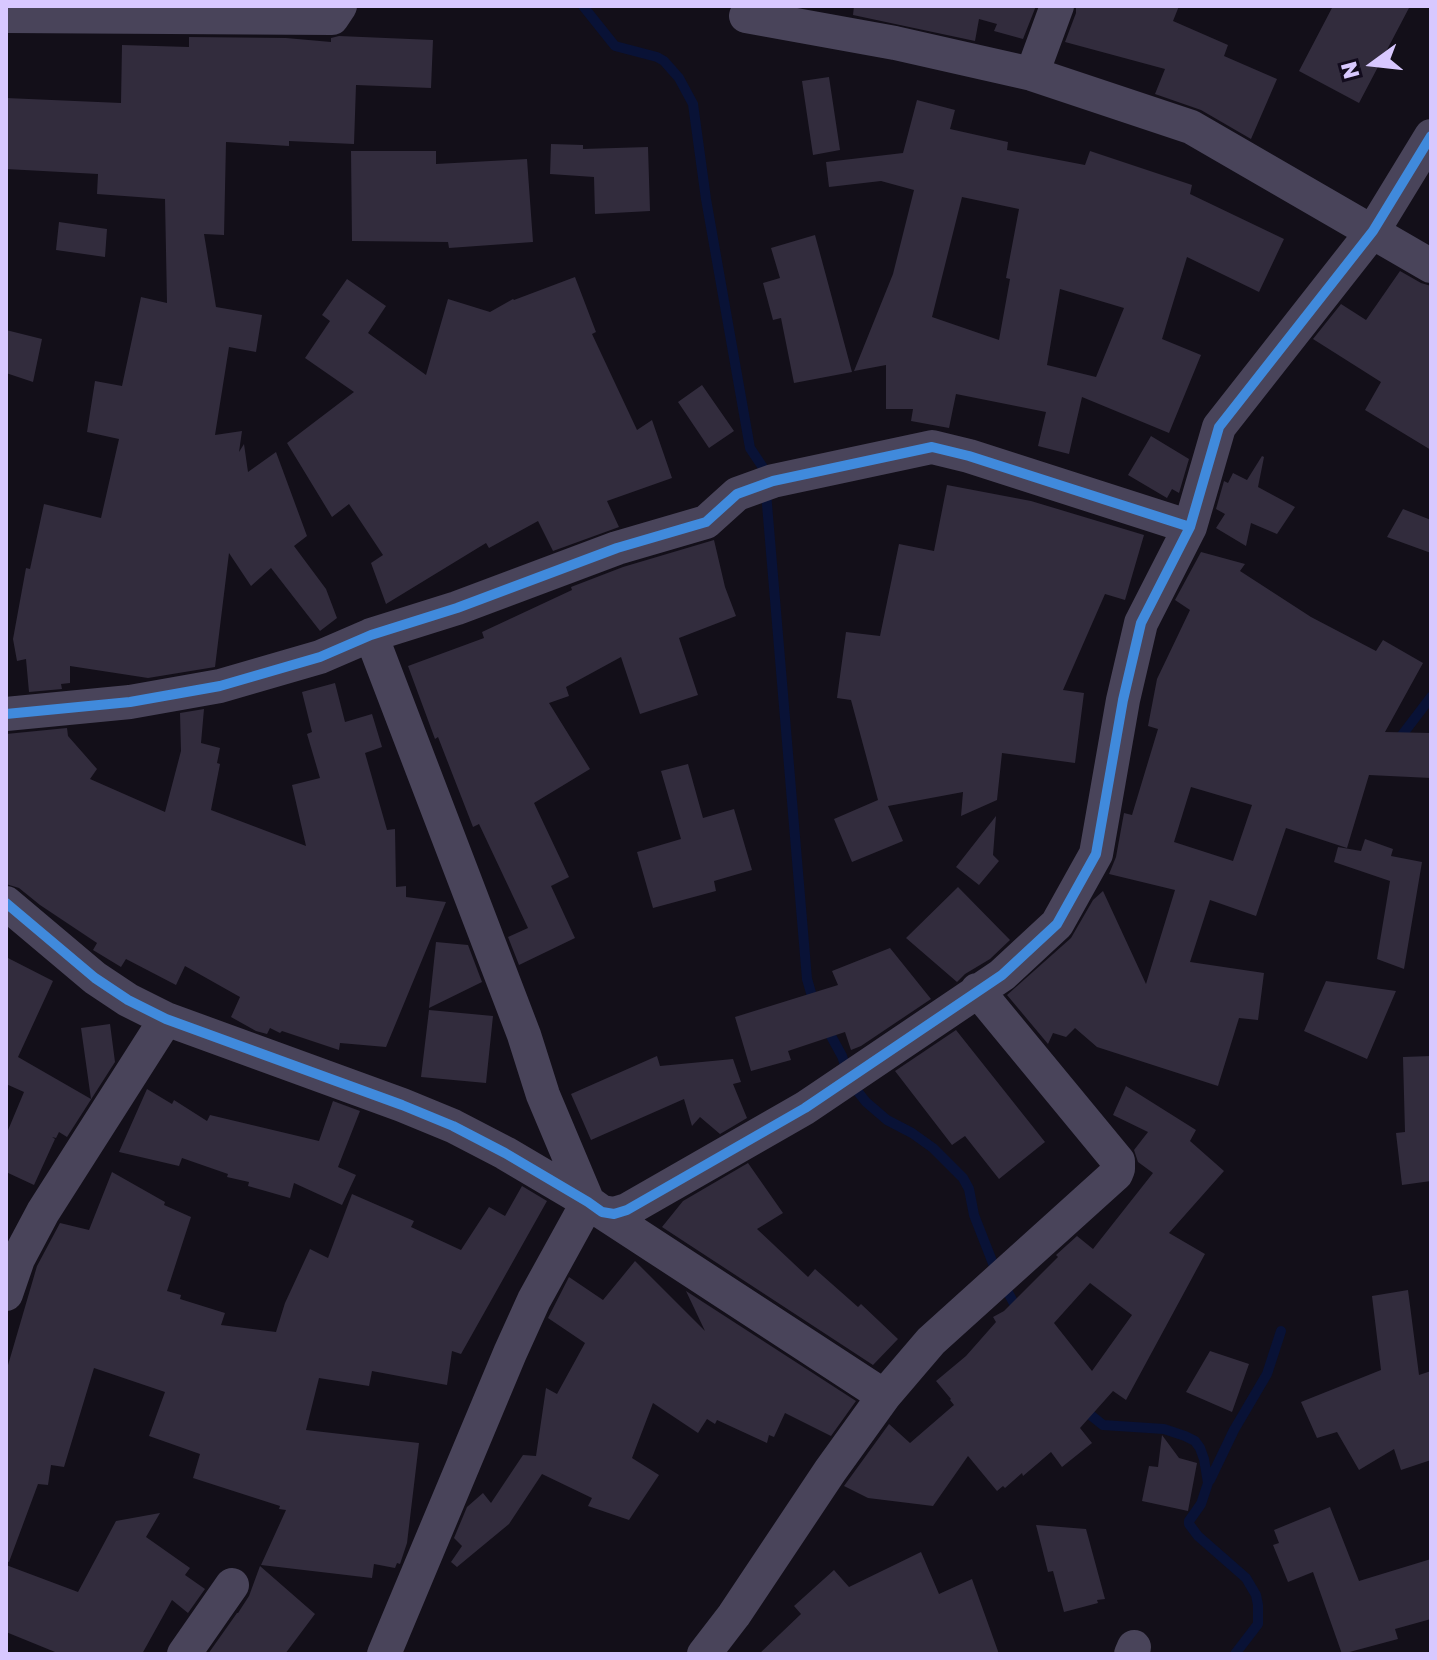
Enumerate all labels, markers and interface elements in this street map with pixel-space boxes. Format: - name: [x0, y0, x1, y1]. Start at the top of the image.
- north arrow: [1333, 24, 1413, 104]
- text: N: [1334, 59, 1365, 82]

